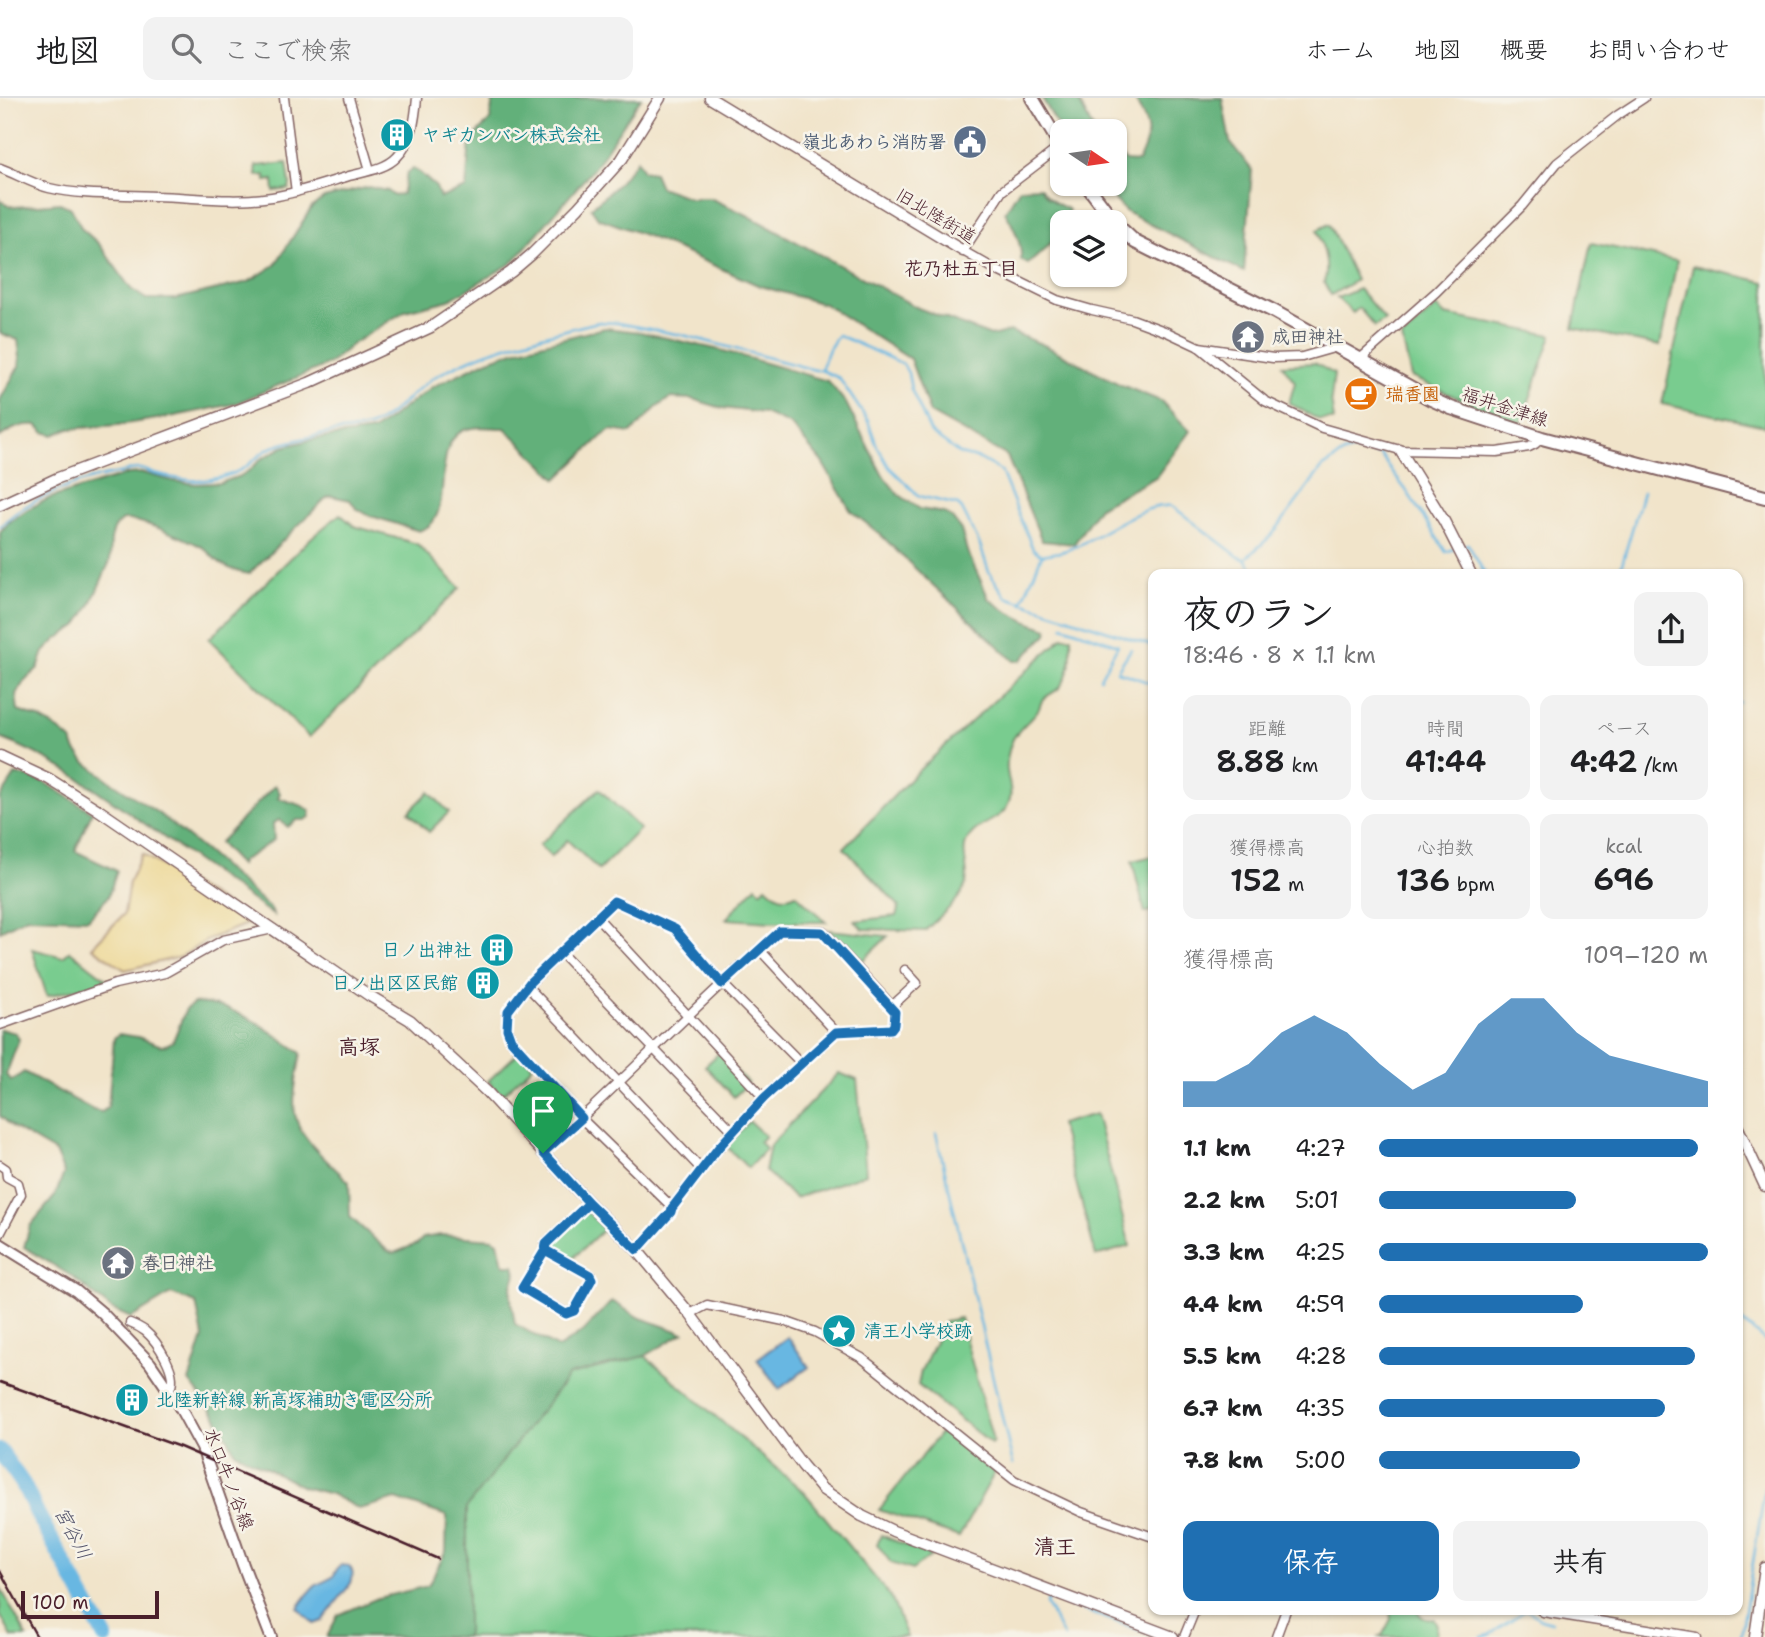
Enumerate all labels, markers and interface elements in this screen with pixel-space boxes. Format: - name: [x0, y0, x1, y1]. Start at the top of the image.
- search box: [143, 17, 633, 80]
- text: 地図: [35, 28, 101, 73]
- icon: search: [167, 29, 205, 67]
- text: ここで検索: [223, 32, 353, 67]
- text: ホーム: [1305, 34, 1376, 66]
- text: 地図: [1414, 34, 1462, 66]
- text: 概要: [1500, 34, 1548, 66]
- text: お問い合わせ: [1586, 34, 1730, 66]
- building icon: ヤギカンバン株式会社: [378, 116, 416, 154]
- north arrow: [1050, 119, 1127, 196]
- map controls: [1050, 119, 1127, 287]
- place label: ヤギカンバン株式会社: [422, 123, 601, 147]
- public building icon: 嶺北あわら消防署: [951, 123, 989, 161]
- place label: 嶺北あわら消防署: [802, 130, 946, 154]
- street label: 旧北陸街道: [891, 183, 981, 249]
- button: layers: [1050, 210, 1127, 287]
- district label: 花乃杜五丁目: [904, 256, 1018, 281]
- temple icon: 成田神社: [1229, 318, 1267, 356]
- place label: 成田神社: [1272, 325, 1344, 349]
- cafe icon: 瑞香園: [1342, 375, 1380, 413]
- place label: 瑞香園: [1386, 382, 1440, 406]
- street label: 福井金津線: [1458, 382, 1552, 432]
- text: 夜のラン: [1183, 588, 1335, 639]
- button: share: [1634, 592, 1708, 666]
- text: 18:46 · 8 × 1.1 km: [1183, 640, 1376, 670]
- text: 距離: [1248, 716, 1286, 741]
- text: 時間: [1426, 716, 1465, 741]
- text: ペース: [1596, 716, 1652, 741]
- text: 8.88: [1216, 741, 1285, 782]
- text: 41:44: [1405, 741, 1486, 782]
- text: 4:42: [1569, 741, 1638, 782]
- text: km: [1285, 753, 1318, 778]
- text: /km: [1638, 753, 1678, 778]
- text: kcal: [1605, 834, 1642, 859]
- text: 獲得標高: [1229, 835, 1305, 860]
- text: 心拍数: [1417, 835, 1474, 860]
- text: 696: [1593, 859, 1654, 900]
- text: 152: [1230, 860, 1281, 901]
- text: 136: [1396, 860, 1450, 901]
- text: m: [1281, 872, 1304, 897]
- text: bpm: [1450, 872, 1495, 897]
- building icon: 日ノ出神社: [478, 931, 516, 969]
- place label: 日ノ出神社: [382, 938, 472, 962]
- text: 109–120 m: [1584, 940, 1708, 970]
- text: 獲得標高: [1183, 944, 1275, 974]
- building icon: 日ノ出区区民館: [464, 964, 502, 1002]
- place label: 日ノ出区区民館: [332, 971, 458, 995]
- district label: 高塚: [338, 1033, 380, 1061]
- pin: [513, 1081, 573, 1153]
- icon: arrive: [524, 1092, 562, 1130]
- text: 1.1 km: [1183, 1133, 1251, 1163]
- text: 4:27: [1295, 1133, 1346, 1163]
- text: 2.2 km: [1183, 1185, 1265, 1215]
- text: 5:01: [1295, 1185, 1339, 1215]
- text: 3.3 km: [1183, 1237, 1264, 1267]
- text: 4:25: [1295, 1237, 1345, 1267]
- temple icon: 春日神社: [99, 1244, 137, 1282]
- place label: 春日神社: [142, 1251, 214, 1275]
- text: 4.4 km: [1183, 1289, 1263, 1319]
- text: 4:59: [1295, 1289, 1345, 1319]
- place icon: 清王小学校跡: [820, 1312, 858, 1350]
- place label: 清王小学校跡: [864, 1319, 972, 1343]
- text: 5.5 km: [1183, 1341, 1261, 1371]
- text: 4:28: [1295, 1341, 1347, 1371]
- building icon: 北陸新幹線 新高塚補助き電区分所: [113, 1381, 151, 1419]
- place label: 北陸新幹線 新高塚補助き電区分所: [156, 1388, 432, 1412]
- text: 6.7 km: [1183, 1393, 1262, 1423]
- text: 4:35: [1295, 1393, 1345, 1423]
- street label: 水口牛ノ谷線: [198, 1424, 260, 1534]
- text: 7.8 km: [1183, 1445, 1263, 1475]
- text: 5:00: [1295, 1445, 1346, 1475]
- water label: 宮谷川: [49, 1502, 97, 1564]
- button: 保存: [1183, 1521, 1439, 1601]
- button: 共有: [1453, 1521, 1708, 1601]
- district label: 清王: [1034, 1533, 1076, 1561]
- scale bar: [21, 1588, 159, 1620]
- text: 100 m: [32, 1590, 89, 1615]

